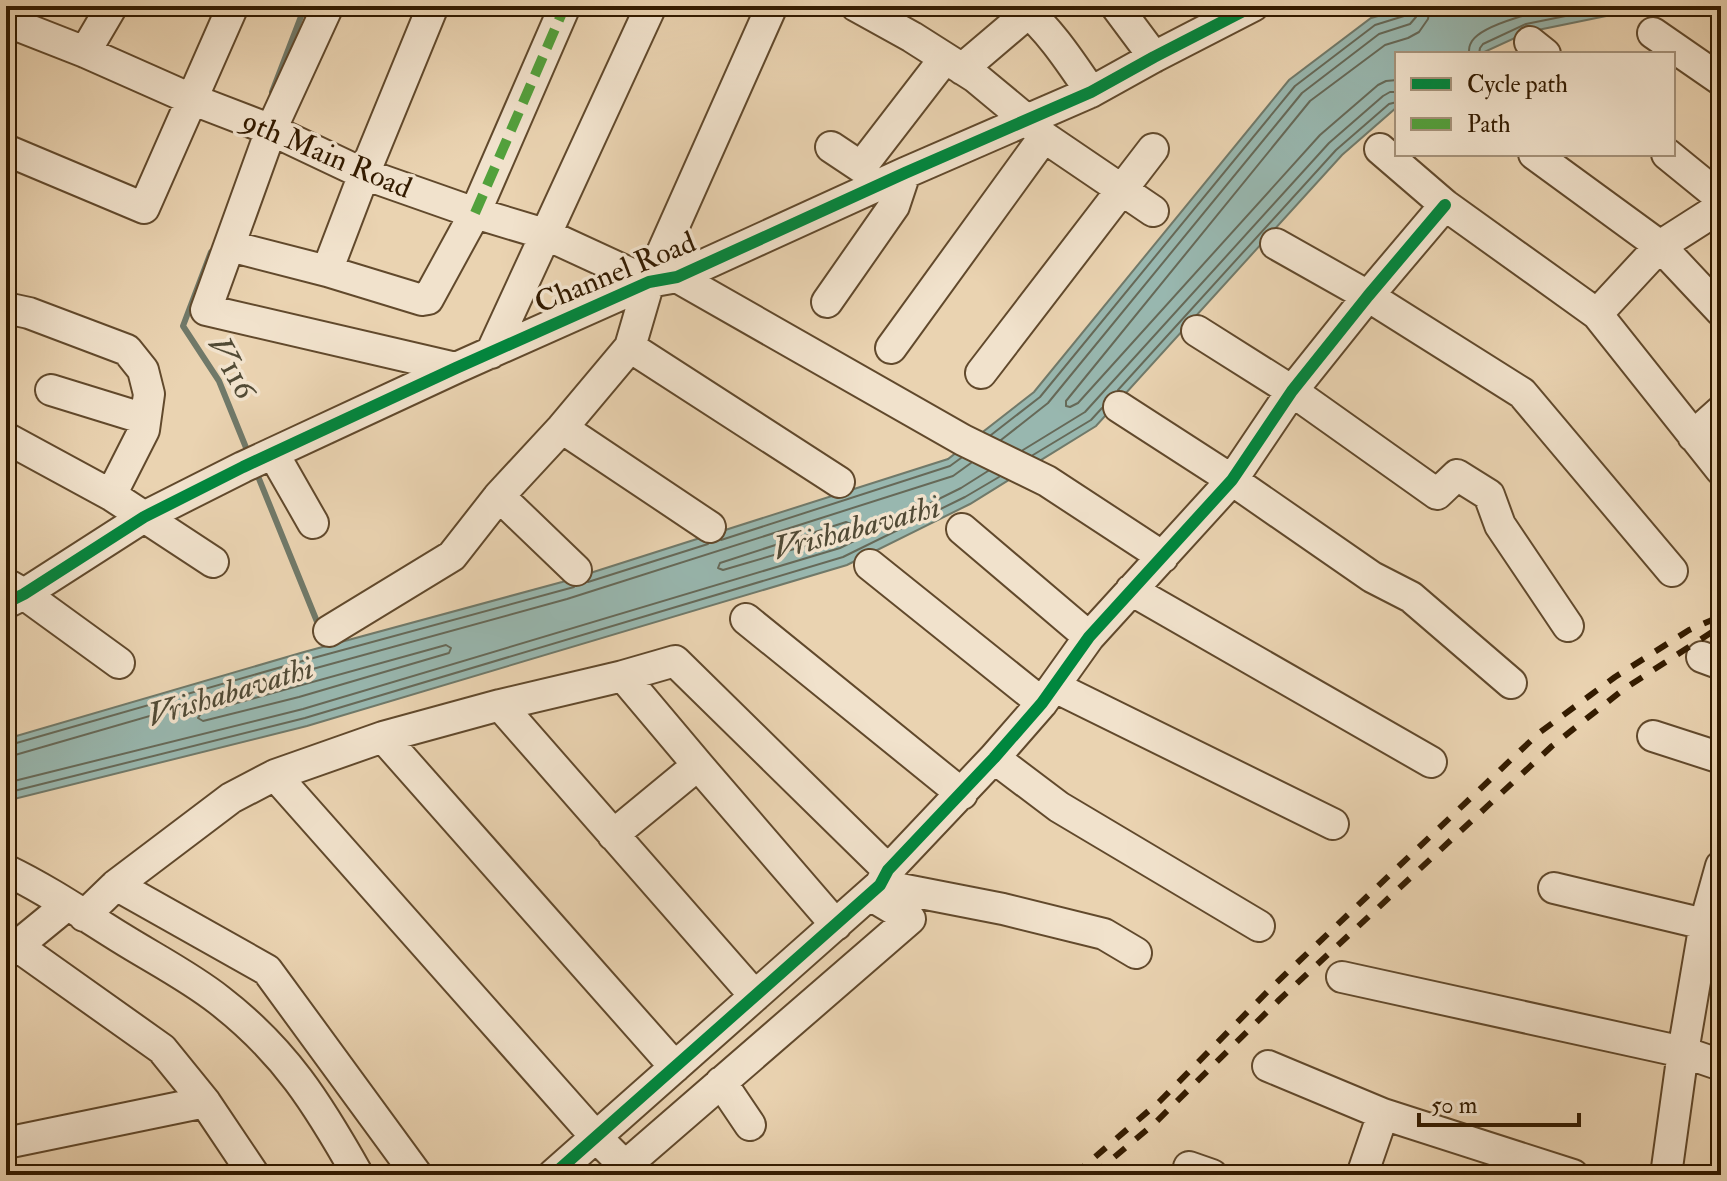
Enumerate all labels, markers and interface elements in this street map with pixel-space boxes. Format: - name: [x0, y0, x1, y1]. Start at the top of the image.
- legend: [1395, 52, 1675, 156]
- text: Cycle path: [1467, 69, 1568, 100]
- street label: 9th Main Road: [235, 101, 417, 207]
- text: Path: [1467, 109, 1511, 140]
- street label: Channel Road: [529, 223, 701, 322]
- water label: V116: [199, 329, 267, 408]
- water label: Vrishabavathi: [768, 486, 944, 569]
- water label: Vrishabavathi: [143, 648, 318, 736]
- scale bar: [1419, 1077, 1579, 1127]
- text: 50 m: [1431, 1090, 1478, 1121]

